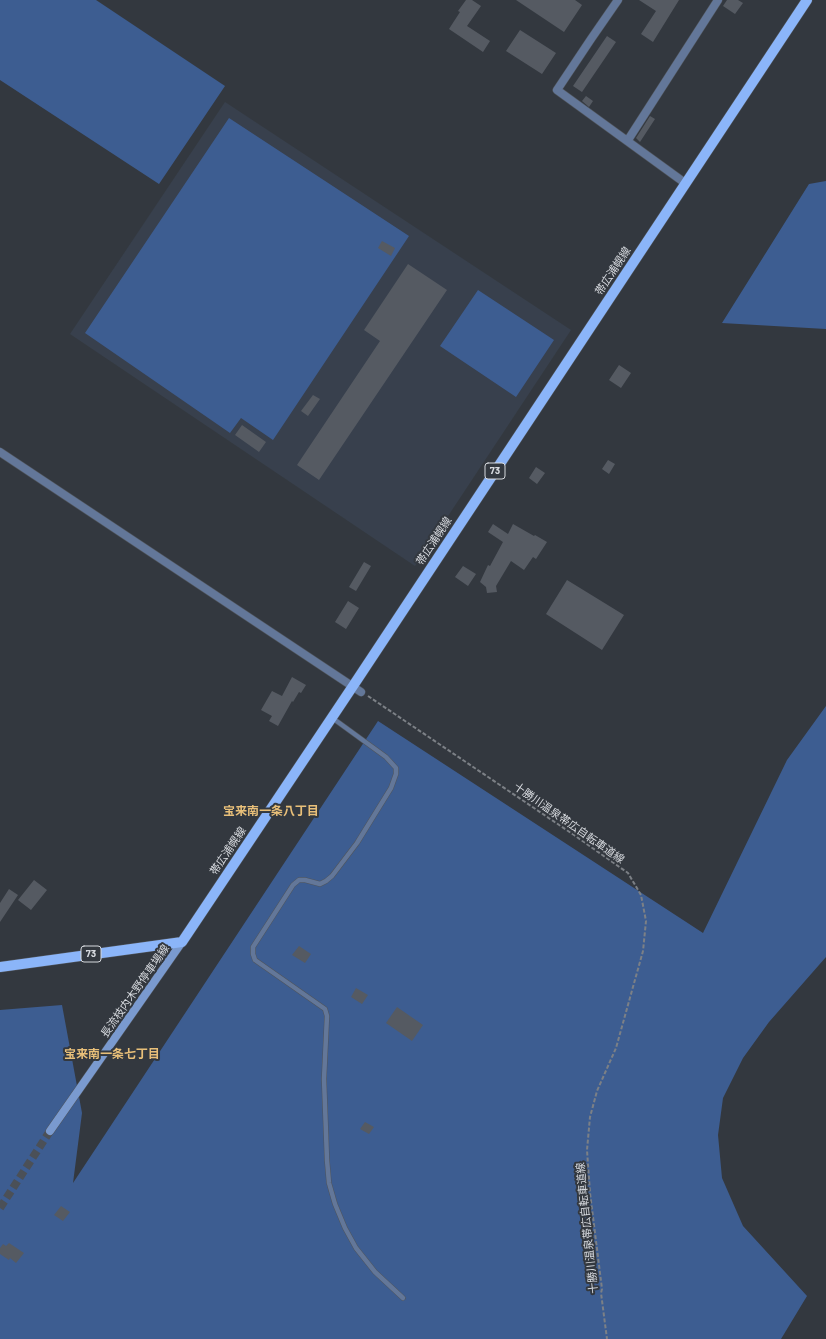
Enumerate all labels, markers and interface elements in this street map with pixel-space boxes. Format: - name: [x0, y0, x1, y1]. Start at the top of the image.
- street label: 帯広浦幌線: [592, 244, 634, 298]
- road number: 73: [485, 463, 505, 479]
- street label: 帯広浦幌線: [413, 514, 455, 568]
- street label: 十勝川温泉帯広自転車道線: [511, 780, 627, 866]
- district label: 宝来南一条八丁目: [223, 804, 319, 818]
- street label: 帯広浦幌線: [207, 825, 249, 877]
- street label: 長流枝内木野停車場線: [98, 942, 172, 1040]
- road number: 73: [81, 946, 101, 962]
- district label: 宝来南一条七丁目: [64, 1047, 160, 1061]
- street label: 十勝川温泉帯広自転車道線: [574, 1162, 600, 1294]

